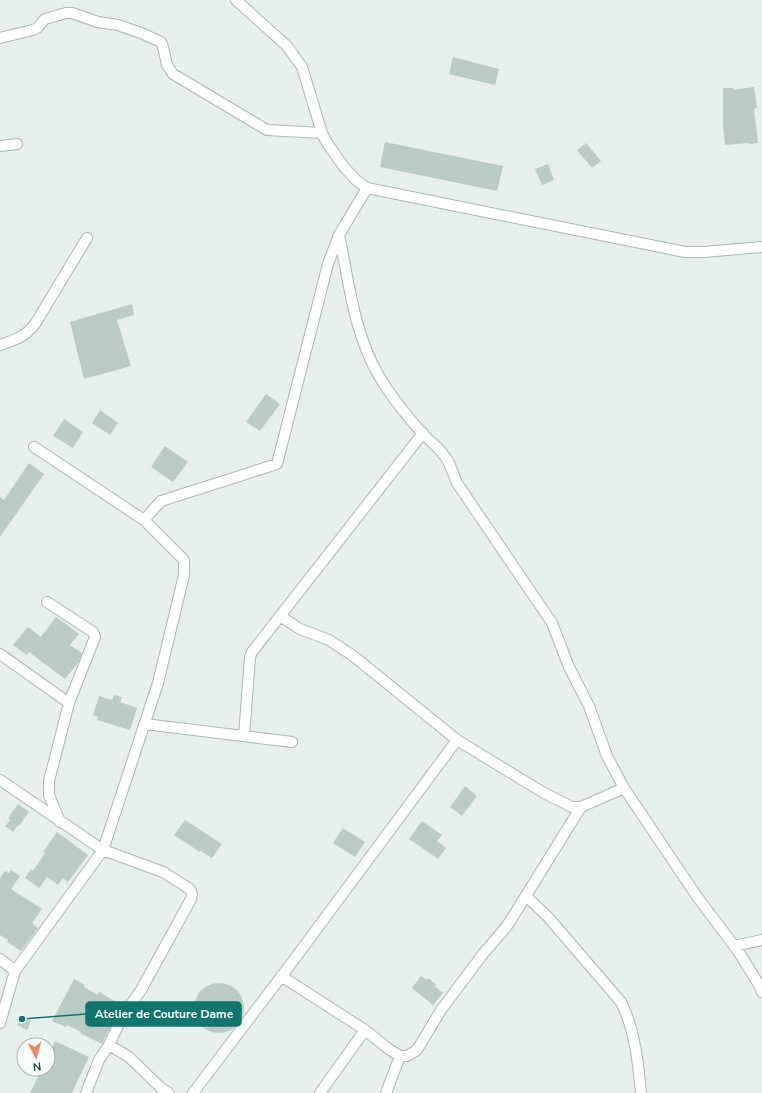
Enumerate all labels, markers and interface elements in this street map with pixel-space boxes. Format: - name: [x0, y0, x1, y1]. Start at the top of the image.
- callout: Atelier de Couture Dame: [86, 1002, 241, 1026]
- text: Atelier de Couture Dame: [95, 1006, 234, 1022]
- north arrow: [16, 1037, 56, 1077]
- text: N: [32, 1059, 42, 1074]

